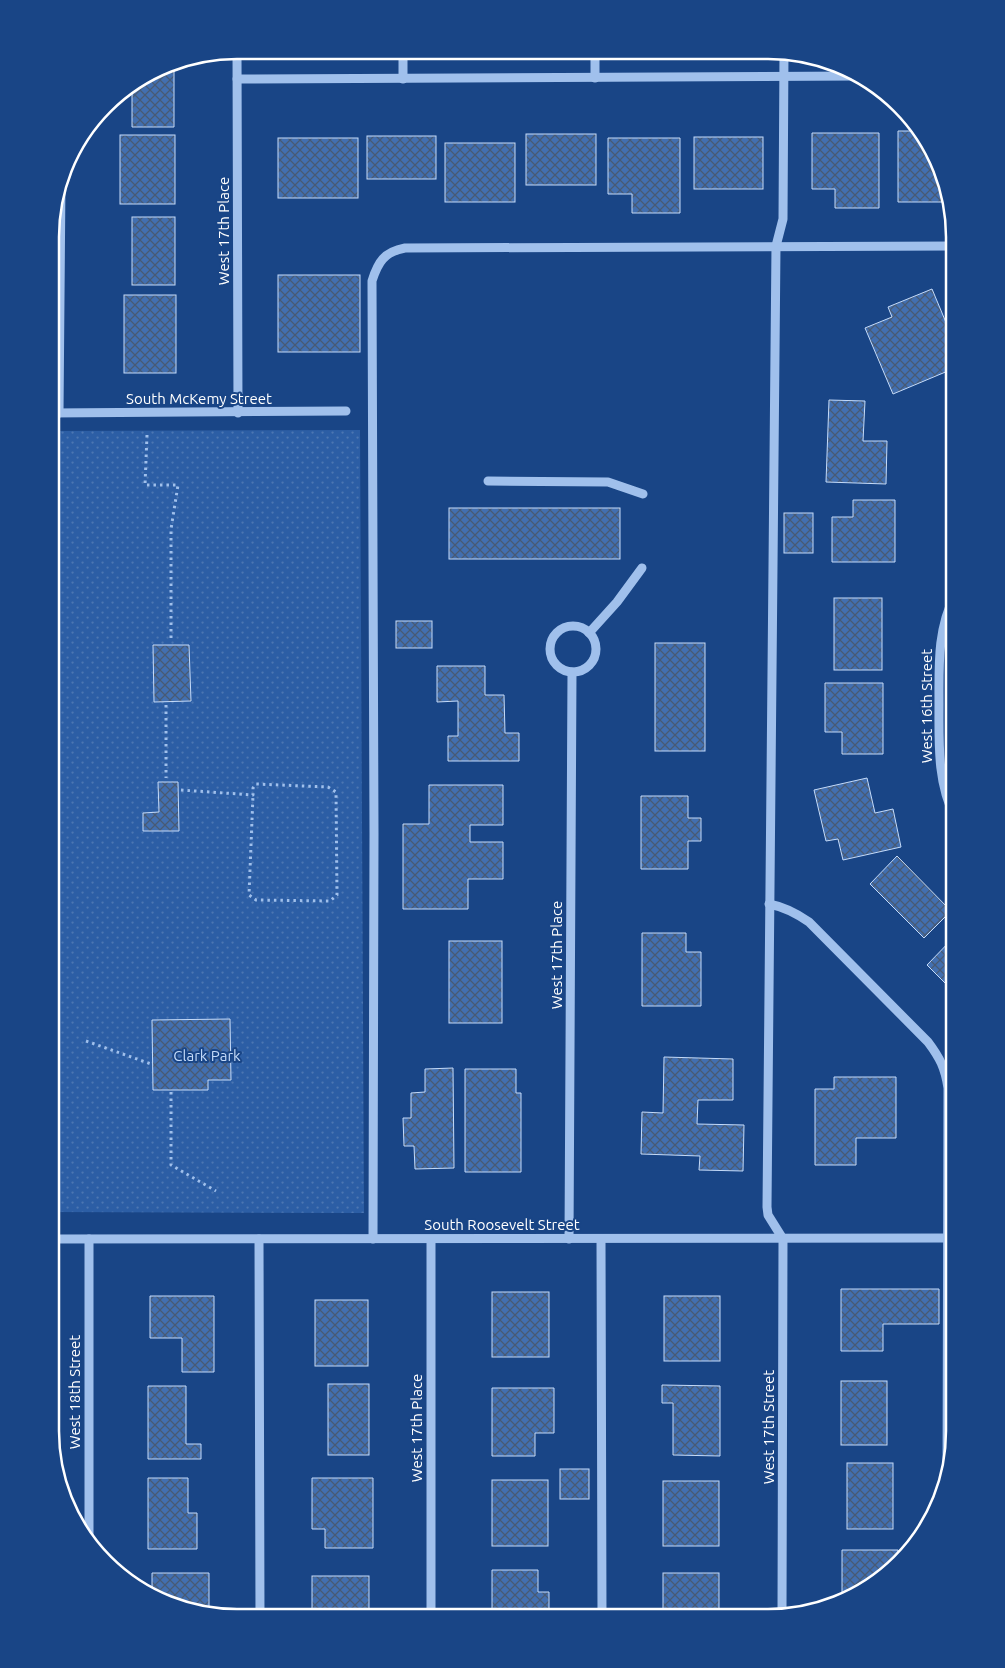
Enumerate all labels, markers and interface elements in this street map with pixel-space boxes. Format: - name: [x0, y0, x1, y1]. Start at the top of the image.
- street label: West 17th Place: [215, 177, 232, 285]
- street label: South McKemy Street: [126, 390, 272, 407]
- street label: West 16th Street: [918, 649, 935, 763]
- street label: West 17th Place: [548, 901, 565, 1009]
- park label: Clark Park: [173, 1047, 241, 1064]
- street label: South Roosevelt Street: [424, 1216, 580, 1233]
- street label: West 18th Street: [66, 1335, 83, 1449]
- street label: West 17th Street: [760, 1370, 777, 1484]
- street label: West 17th Place: [408, 1374, 425, 1482]

